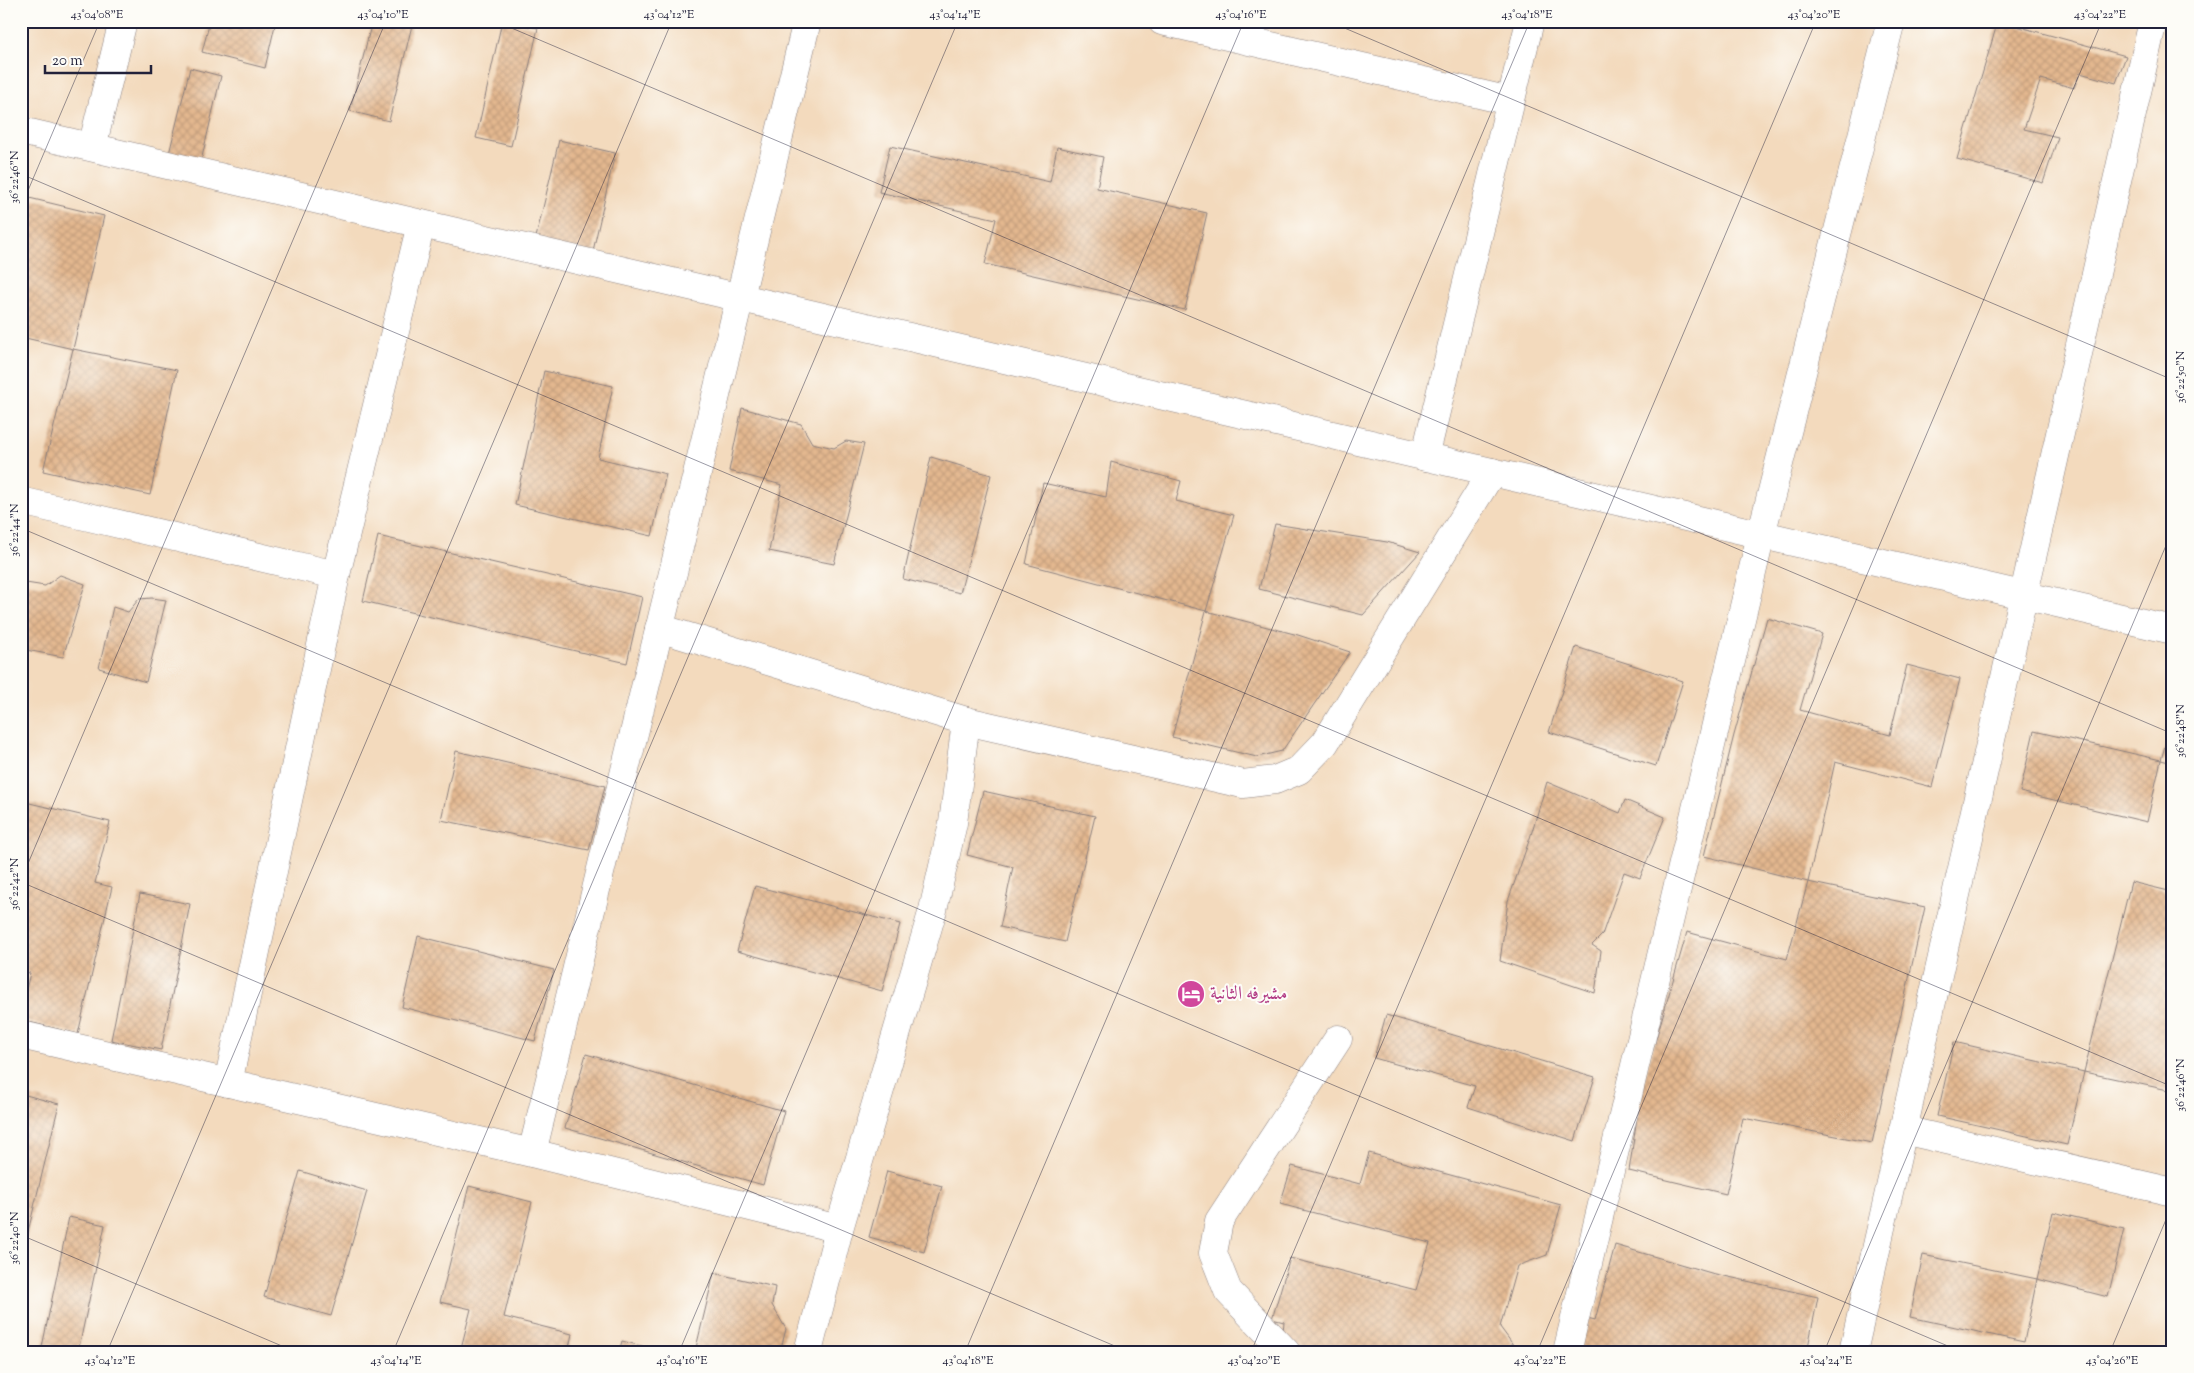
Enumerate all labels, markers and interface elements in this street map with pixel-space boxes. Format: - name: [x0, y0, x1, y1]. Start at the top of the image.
- text: 43°04'08"E: [71, 6, 124, 24]
- text: 43°04'10"E: [358, 6, 409, 24]
- text: 43°04'12"E: [644, 6, 695, 24]
- text: 43°04'14"E: [930, 6, 981, 24]
- text: 43°04'16"E: [1216, 6, 1267, 24]
- text: 43°04'18"E: [1501, 6, 1553, 24]
- text: 43°04'20"E: [1788, 6, 1841, 24]
- text: 43°04'22"E: [2074, 6, 2127, 24]
- scale bar: [45, 42, 151, 74]
- text: 20 m: [52, 51, 83, 72]
- text: 36°22'46"N: [6, 150, 24, 204]
- text: 36°22'50"N: [2172, 350, 2190, 403]
- text: 36°22'44"N: [6, 503, 24, 557]
- text: 36°22'48"N: [2172, 704, 2190, 758]
- text: 36°22'42"N: [6, 857, 24, 910]
- hotel icon: مشيرفه الثانية: [1176, 979, 1206, 1009]
- place label: مشيرفه الثانية: [1210, 981, 1288, 1008]
- text: 36°22'46"N: [2172, 1058, 2190, 1112]
- text: 36°22'40"N: [6, 1211, 24, 1265]
- text: 43°04'12"E: [85, 1352, 136, 1370]
- text: 43°04'14"E: [371, 1352, 422, 1370]
- text: 43°04'16"E: [657, 1352, 708, 1370]
- text: 43°04'18"E: [942, 1352, 994, 1370]
- text: 43°04'20"E: [1228, 1352, 1281, 1370]
- text: 43°04'22"E: [1514, 1352, 1567, 1370]
- text: 43°04'24"E: [1800, 1352, 1853, 1370]
- text: 43°04'26"E: [2086, 1352, 2139, 1370]

